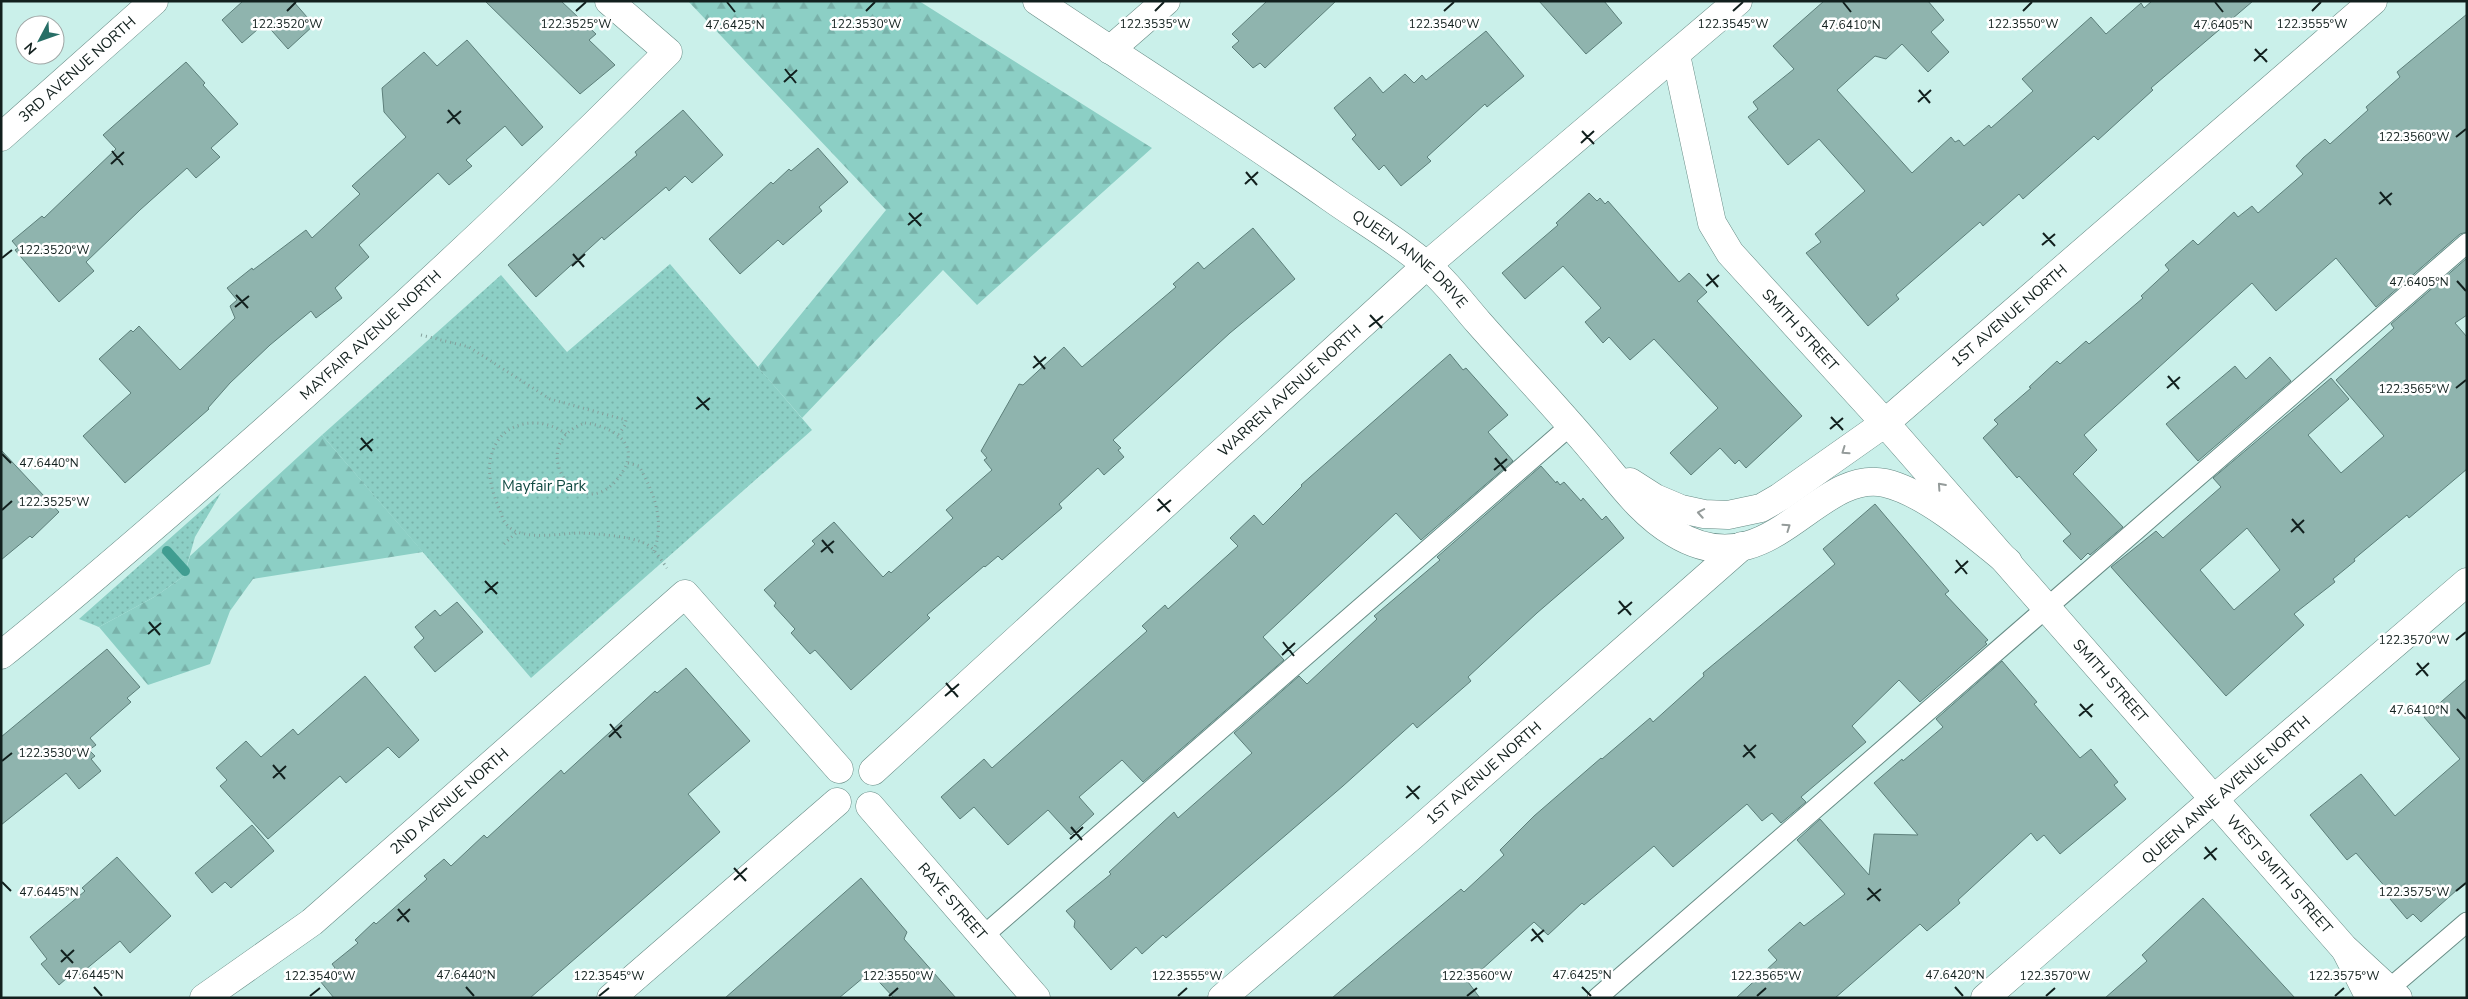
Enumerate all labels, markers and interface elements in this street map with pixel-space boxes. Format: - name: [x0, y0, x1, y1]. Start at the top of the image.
- street label: 3RD AVENUE NORTH: [16, 12, 140, 126]
- north arrow: [15, 15, 65, 65]
- text: 122.3520°W: [251, 16, 323, 32]
- text: 122.3525°W: [540, 16, 612, 32]
- text: 122.3530°W: [830, 16, 902, 32]
- text: 122.3535°W: [1119, 16, 1191, 32]
- text: 122.3540°W: [1408, 16, 1480, 32]
- text: 122.3545°W: [1697, 16, 1769, 32]
- text: 122.3550°W: [1987, 16, 2059, 32]
- text: 122.3555°W: [2276, 16, 2348, 32]
- text: 47.6425°N: [705, 17, 765, 33]
- text: 47.6410°N: [1821, 17, 1881, 33]
- text: 47.6405°N: [2193, 17, 2253, 33]
- text: 122.3560°W: [2378, 129, 2450, 145]
- street label: QUEEN ANNE DRIVE: [1348, 205, 1472, 312]
- text: 122.3520°W: [18, 242, 90, 258]
- street label: 1ST AVENUE NORTH: [1947, 260, 2072, 371]
- street label: MAYFAIR AVENUE NORTH: [296, 265, 446, 404]
- text: 47.6405°N: [2389, 274, 2449, 290]
- street label: SMITH STREET: [1758, 285, 1843, 375]
- street label: WARREN AVENUE NORTH: [1214, 320, 1365, 461]
- text: 122.3565°W: [2378, 381, 2450, 397]
- one-way arrow: [1841, 445, 1851, 454]
- text: 47.6440°N: [19, 455, 79, 471]
- park label: Mayfair Park: [502, 476, 587, 496]
- one-way arrow: [1938, 483, 1946, 492]
- text: 122.3525°W: [18, 494, 90, 510]
- one-way arrow: [1696, 508, 1705, 518]
- one-way arrow: [1781, 524, 1791, 533]
- text: 122.3570°W: [2378, 632, 2450, 648]
- street label: SMITH STREET: [2068, 635, 2152, 727]
- text: 47.6410°N: [2389, 702, 2449, 718]
- street label: QUEEN ANNE AVENUE NORTH: [2137, 711, 2315, 869]
- street label: 1ST AVENUE NORTH: [1422, 717, 1546, 829]
- street label: 2ND AVENUE NORTH: [386, 744, 513, 859]
- text: 122.3530°W: [18, 745, 90, 761]
- street label: WEST SMITH STREET: [2222, 811, 2337, 938]
- street label: RAYE STREET: [913, 858, 991, 944]
- text: 47.6445°N: [19, 884, 79, 900]
- text: 122.3575°W: [2378, 884, 2450, 900]
- text: 47.6445°N: [64, 967, 124, 983]
- text: 47.6440°N: [436, 967, 496, 983]
- text: 47.6425°N: [1552, 967, 1612, 983]
- text: 47.6420°N: [1925, 967, 1985, 983]
- text: 122.3540°W: [284, 968, 356, 984]
- text: 122.3545°W: [573, 968, 645, 984]
- text: 122.3550°W: [862, 968, 934, 984]
- text: 122.3555°W: [1151, 968, 1223, 984]
- text: 122.3560°W: [1441, 968, 1513, 984]
- text: 122.3565°W: [1730, 968, 1802, 984]
- text: 122.3570°W: [2019, 968, 2091, 984]
- text: 122.3575°W: [2308, 968, 2380, 984]

